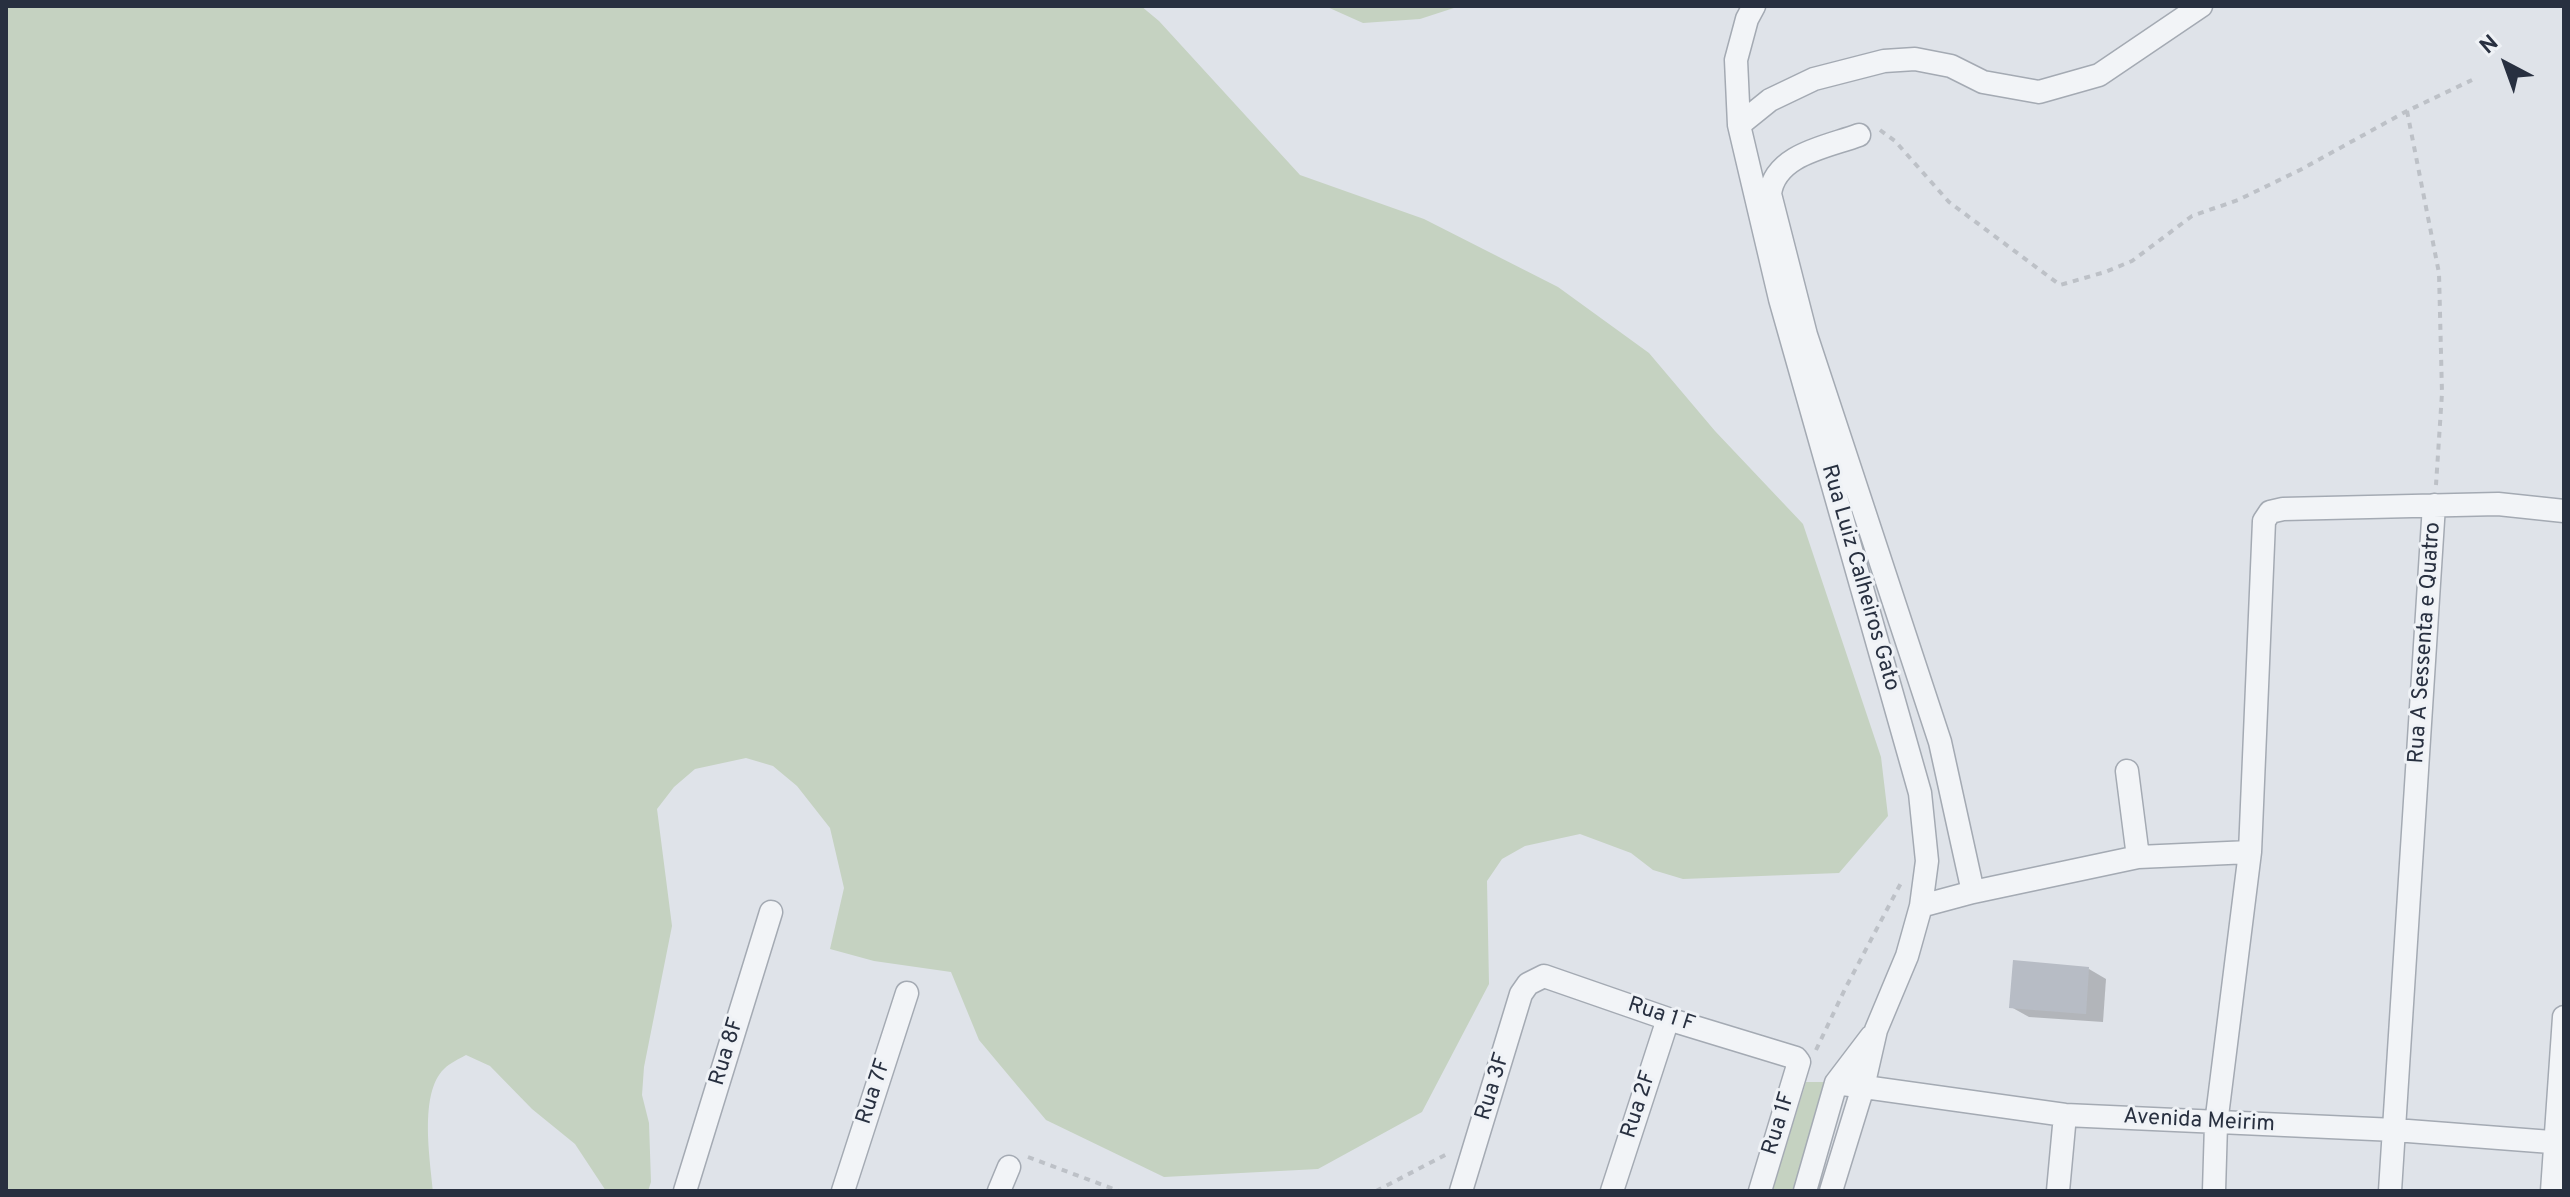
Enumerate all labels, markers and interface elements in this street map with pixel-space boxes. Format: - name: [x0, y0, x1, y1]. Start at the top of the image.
- north arrow: [2466, 24, 2546, 104]
- text: N: [2475, 30, 2505, 61]
- street label: Rua Luiz Calheiros Gato: [1814, 462, 1904, 694]
- street label: Rua A Sessenta e Quatro: [2404, 521, 2448, 765]
- street label: Rua 1 F: [1624, 993, 1698, 1039]
- street label: Rua 8F: [705, 1015, 751, 1089]
- street label: Rua 3F: [1471, 1050, 1517, 1124]
- street label: Rua 7F: [852, 1056, 898, 1128]
- street label: Rua 2F: [1617, 1068, 1663, 1142]
- street label: Rua 1F: [1758, 1090, 1802, 1158]
- street label: Avenida Meirim: [2122, 1105, 2276, 1139]

